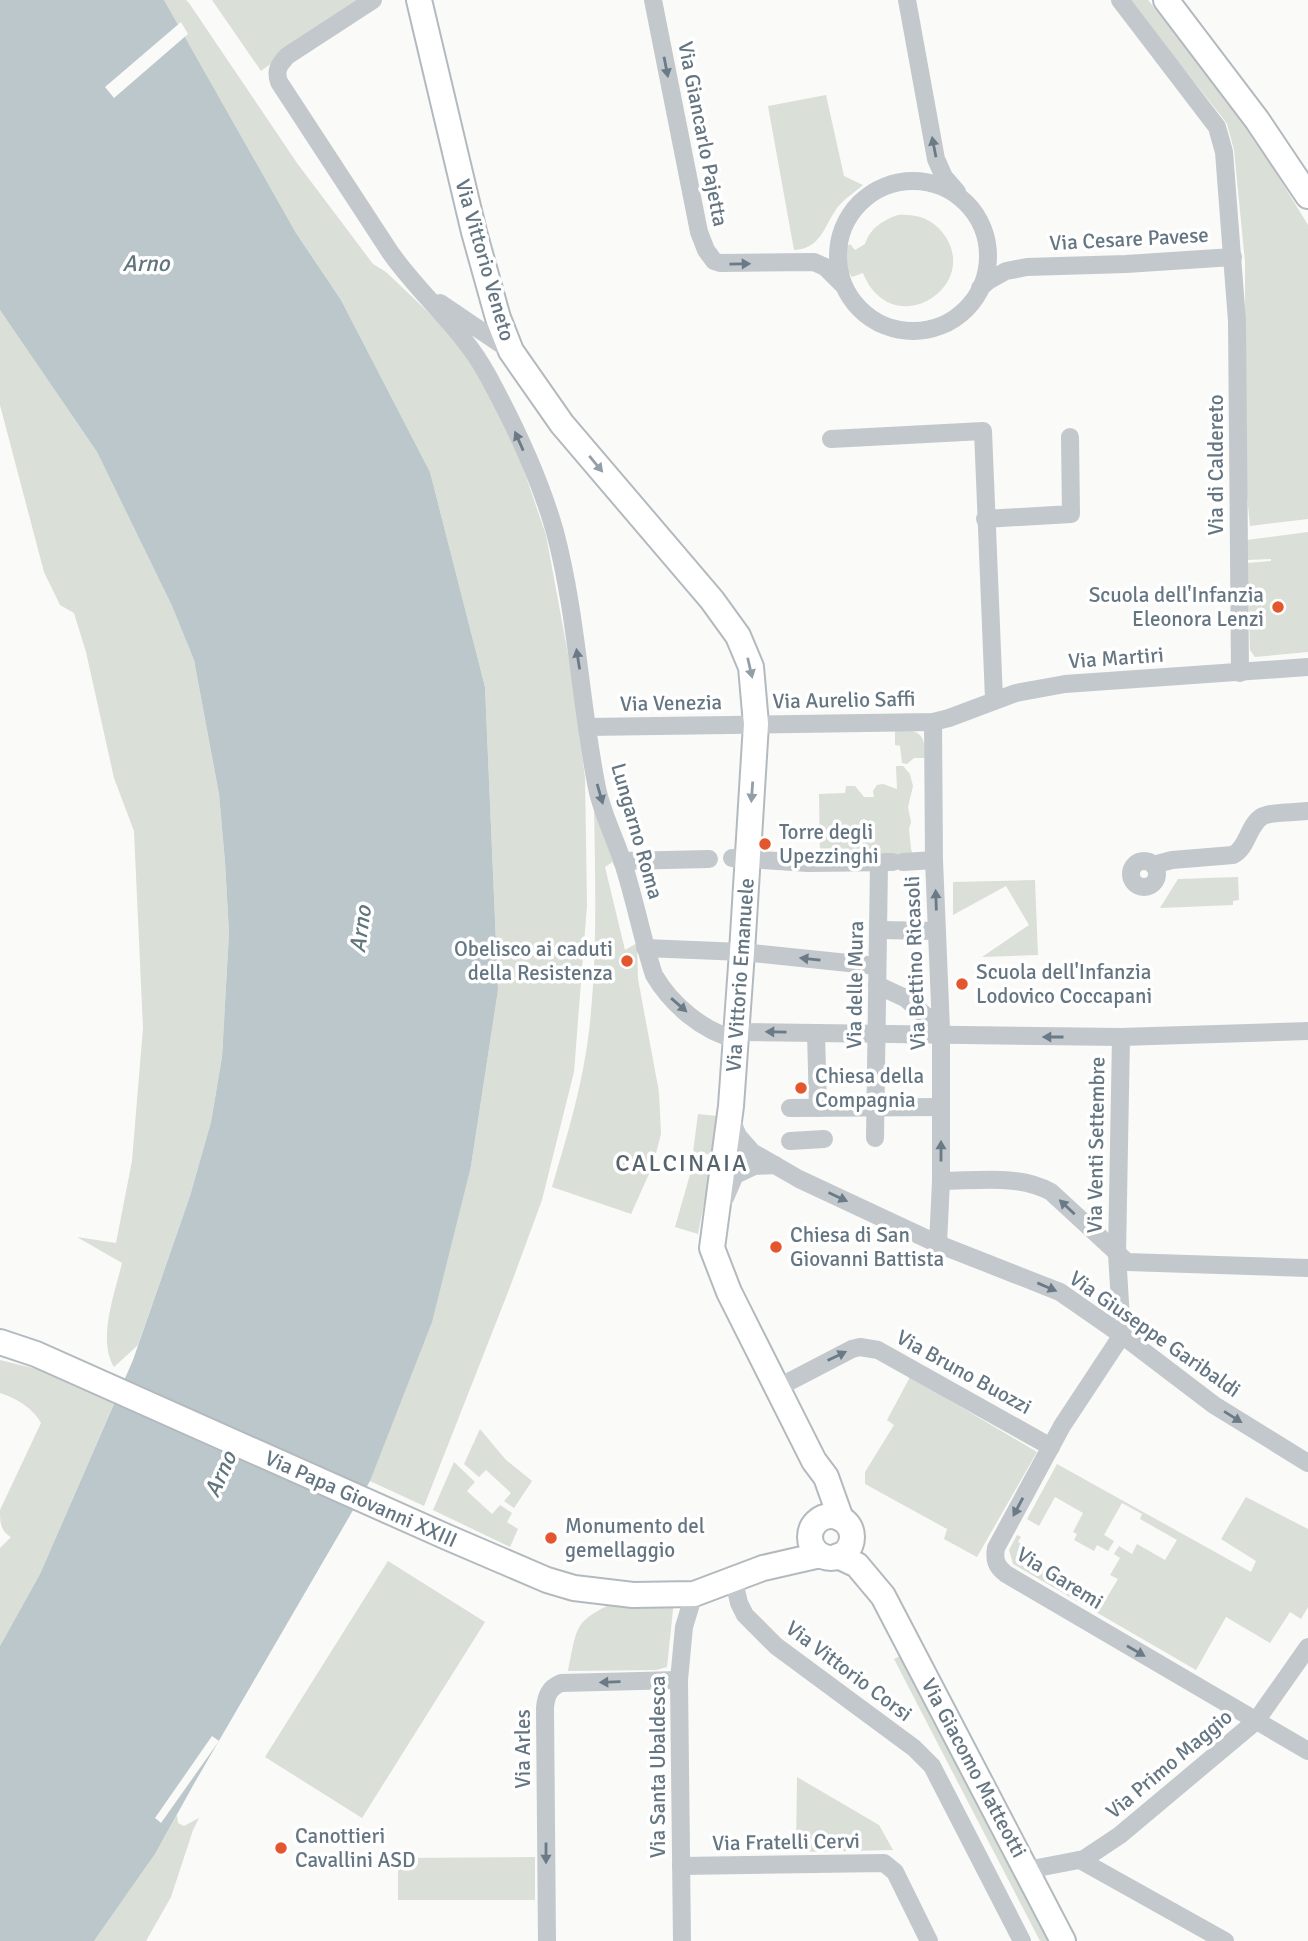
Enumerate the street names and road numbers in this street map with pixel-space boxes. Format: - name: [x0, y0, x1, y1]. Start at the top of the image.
- street label: Via Giancarlo Pajetta: [672, 39, 734, 229]
- street label: Via Vittorio Veneto: [449, 176, 521, 344]
- street label: Via Cesare Pavese: [1049, 222, 1209, 256]
- street label: Via di Caldereto: [1203, 394, 1229, 536]
- street label: Via Martiri: [1067, 642, 1165, 674]
- street label: Via Aurelio Saffi: [772, 686, 916, 714]
- street label: Via Venezia: [620, 689, 722, 717]
- street label: Lungarno Roma: [605, 760, 669, 902]
- street label: Via Bettino Ricasoli: [899, 875, 931, 1051]
- street label: Via Vittorio Emanuele: [720, 877, 760, 1073]
- street label: Via delle Mura: [841, 921, 869, 1049]
- street label: Via Venti Settembre: [1081, 1056, 1111, 1234]
- street label: Via Giuseppe Garibaldi: [1064, 1265, 1246, 1403]
- street label: Via Bruno Buozzi: [892, 1324, 1036, 1420]
- street label: Via Papa Giovanni XXIII: [261, 1445, 461, 1553]
- street label: Via Garemi: [1012, 1541, 1108, 1615]
- street label: Via Vittorio Corsi: [781, 1615, 917, 1727]
- street label: Via Giacomo Matteotti: [916, 1674, 1032, 1862]
- street label: Via Santa Ubaldesca: [645, 1676, 671, 1858]
- street label: Via Primo Maggio: [1101, 1704, 1237, 1824]
- street label: Via Arles: [510, 1709, 536, 1789]
- street label: Via Fratelli Cervi: [712, 1828, 860, 1856]

